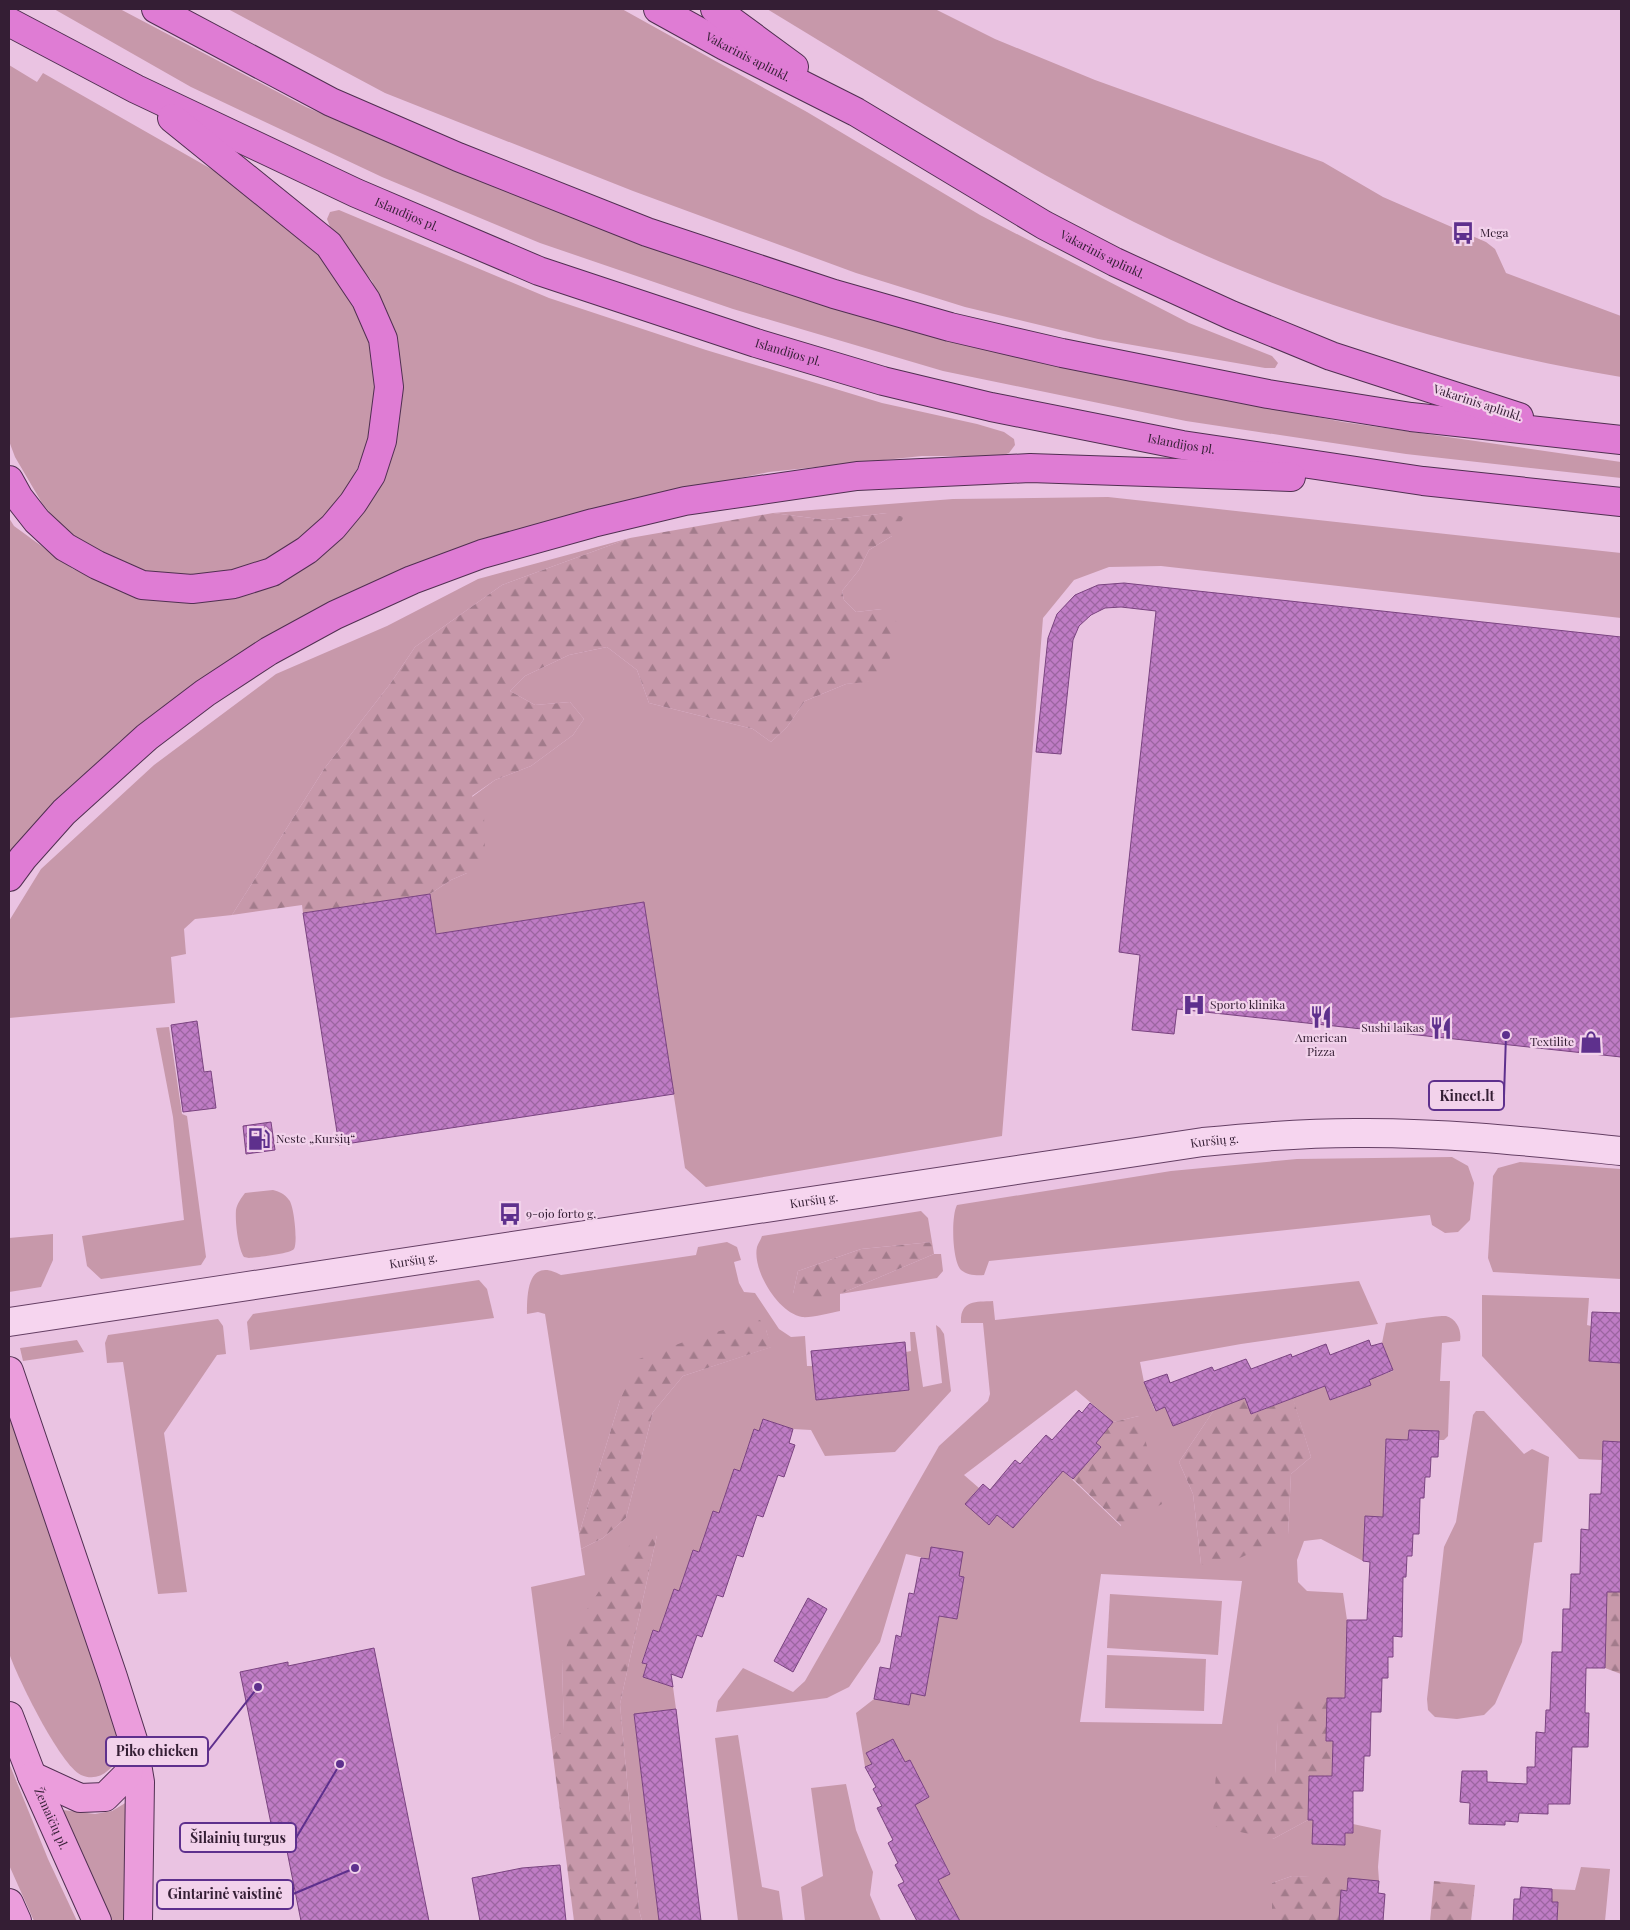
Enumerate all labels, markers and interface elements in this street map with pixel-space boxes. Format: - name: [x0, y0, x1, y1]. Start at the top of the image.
- street label: Vakarinis aplinkl.: [702, 27, 793, 85]
- street label: Islandijos pl.: [373, 193, 442, 234]
- bus stop icon: Mega: [1450, 220, 1476, 246]
- place label: Mega: [1480, 224, 1509, 240]
- street label: Vakarinis aplinkl.: [1057, 225, 1148, 282]
- street label: Islandijos pl.: [753, 334, 823, 369]
- street label: Vakarinis aplinkl.: [1431, 380, 1525, 424]
- street label: Islandijos pl.: [1146, 429, 1216, 457]
- hospital icon: Sporto klinika: [1181, 992, 1207, 1018]
- place label: Sporto klinika: [1210, 996, 1285, 1012]
- restaurant icon: American Pizza: [1308, 1004, 1334, 1030]
- restaurant icon: Sushi laikas: [1428, 1015, 1454, 1041]
- place label: Sushi laikas: [1361, 1019, 1424, 1035]
- place label: American Pizza: [1294, 1029, 1347, 1059]
- shop icon: Textilite: [1578, 1029, 1604, 1055]
- place label: Textilite: [1530, 1033, 1574, 1049]
- callout: Kinect.lt: [1429, 1081, 1504, 1110]
- text: Kinect.lt: [1440, 1086, 1495, 1105]
- fuel station icon: Neste „Kuršių“: [246, 1126, 272, 1152]
- place label: Neste „Kuršių“: [276, 1130, 355, 1146]
- street label: Kuršių g.: [1189, 1130, 1239, 1151]
- street label: Kuršių g.: [789, 1188, 839, 1211]
- bus stop icon: 9-ojo forto g.: [497, 1201, 523, 1227]
- place label: 9-ojo forto g.: [526, 1205, 596, 1221]
- street label: Kuršių g.: [388, 1249, 438, 1272]
- callout: Piko chicken: [106, 1737, 208, 1766]
- text: Piko chicken: [116, 1741, 199, 1760]
- street label: Žemaičių pl.: [31, 1785, 73, 1852]
- callout: Šilainių turgus: [180, 1823, 296, 1852]
- text: Šilainių turgus: [190, 1828, 286, 1847]
- callout: Gintarinė vaistinė: [157, 1880, 293, 1909]
- text: Gintarinė vaistinė: [167, 1884, 283, 1903]

